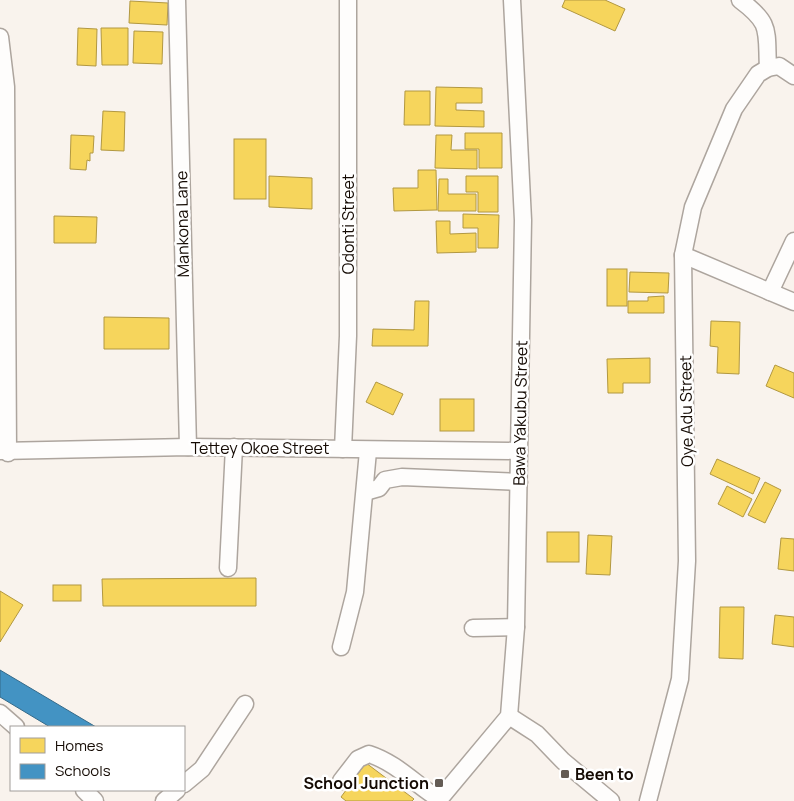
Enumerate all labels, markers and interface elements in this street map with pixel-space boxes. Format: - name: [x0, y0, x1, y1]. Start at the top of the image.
- street label: Mankona Lane: [170, 171, 194, 277]
- street label: Odonti Street: [337, 174, 359, 274]
- street label: Bawa Yakubu Street: [508, 340, 532, 486]
- street label: Oye Adu Street: [674, 355, 698, 467]
- street label: Tettey Okoe Street: [191, 437, 329, 459]
- legend: [10, 726, 185, 791]
- text: Homes: [55, 735, 104, 756]
- text: Schools: [55, 760, 111, 781]
- place label: Been to: [575, 763, 634, 785]
- marker: Been to: [559, 768, 571, 780]
- place label: School Junction: [303, 772, 429, 794]
- marker: School Junction: [433, 777, 445, 789]

